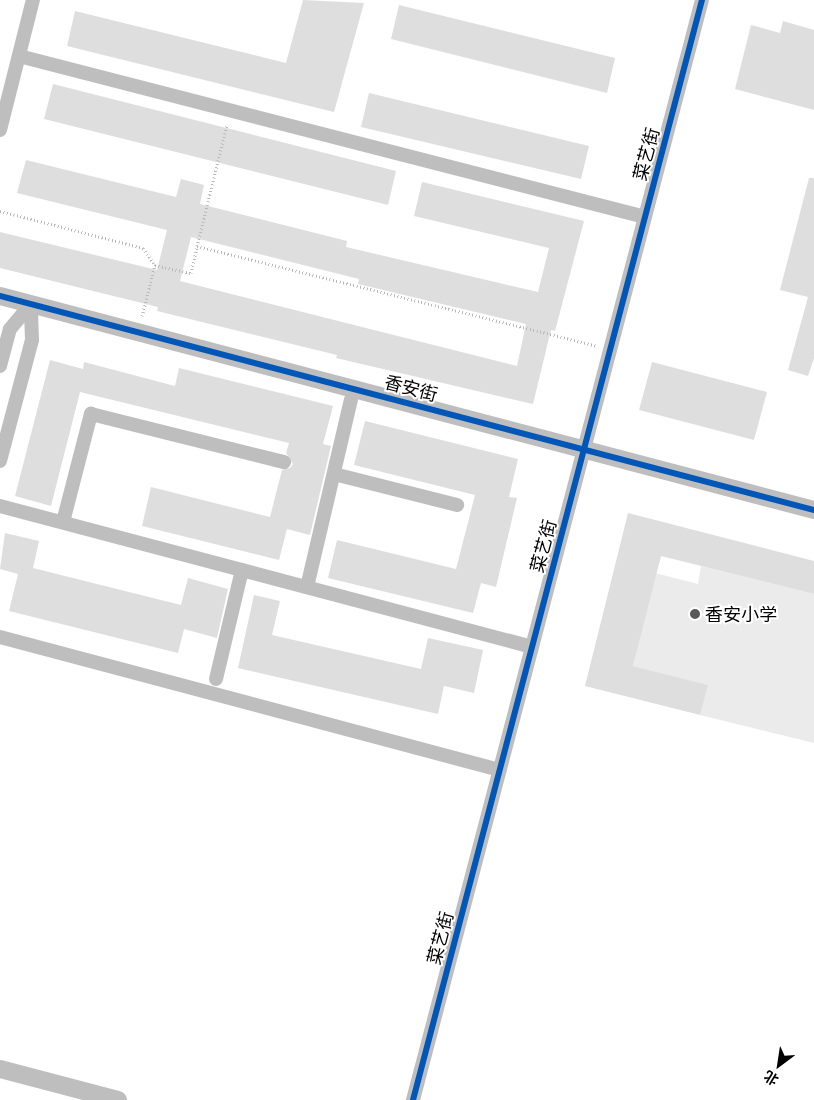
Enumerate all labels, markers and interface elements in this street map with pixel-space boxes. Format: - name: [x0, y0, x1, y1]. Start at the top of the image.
- street label: 菜艺街: [629, 125, 663, 183]
- street label: 香安街: [382, 371, 440, 405]
- street label: 菜艺街: [526, 517, 560, 575]
- place label: 香安小学: [705, 603, 777, 625]
- marker: 香安小学: [689, 608, 701, 620]
- street label: 菜艺街: [423, 909, 457, 967]
- north arrow: [754, 1040, 804, 1090]
- text: 北: [761, 1067, 781, 1089]

